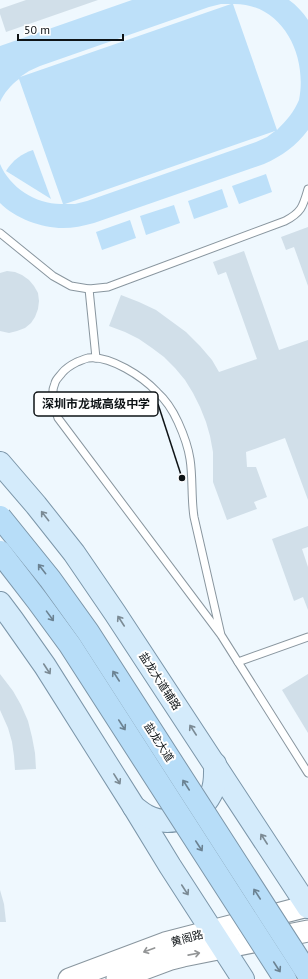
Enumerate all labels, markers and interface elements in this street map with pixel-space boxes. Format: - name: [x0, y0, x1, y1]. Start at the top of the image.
- scale bar: [18, 16, 123, 42]
- text: 50 m: [24, 22, 50, 37]
- callout: 深圳市龙城高级中学: [34, 392, 158, 416]
- text: 深圳市龙城高级中学: [42, 396, 150, 411]
- one-way arrow: [41, 511, 49, 522]
- one-way arrow: [37, 563, 46, 574]
- one-way arrow: [45, 611, 54, 622]
- one-way arrow: [117, 616, 125, 627]
- street label: 盐龙大道辅路: [136, 650, 184, 712]
- one-way arrow: [43, 663, 51, 674]
- one-way arrow: [111, 670, 120, 681]
- one-way arrow: [118, 719, 126, 731]
- street label: 盐龙大道: [141, 720, 177, 764]
- one-way arrow: [189, 725, 197, 736]
- one-way arrow: [113, 773, 121, 785]
- one-way arrow: [182, 780, 190, 791]
- one-way arrow: [259, 833, 267, 845]
- one-way arrow: [196, 840, 204, 852]
- one-way arrow: [181, 884, 189, 895]
- one-way arrow: [252, 888, 260, 900]
- street label: 黄阁路: [169, 927, 205, 949]
- one-way arrow: [143, 946, 155, 954]
- one-way arrow: [187, 949, 200, 957]
- one-way arrow: [274, 961, 282, 973]

